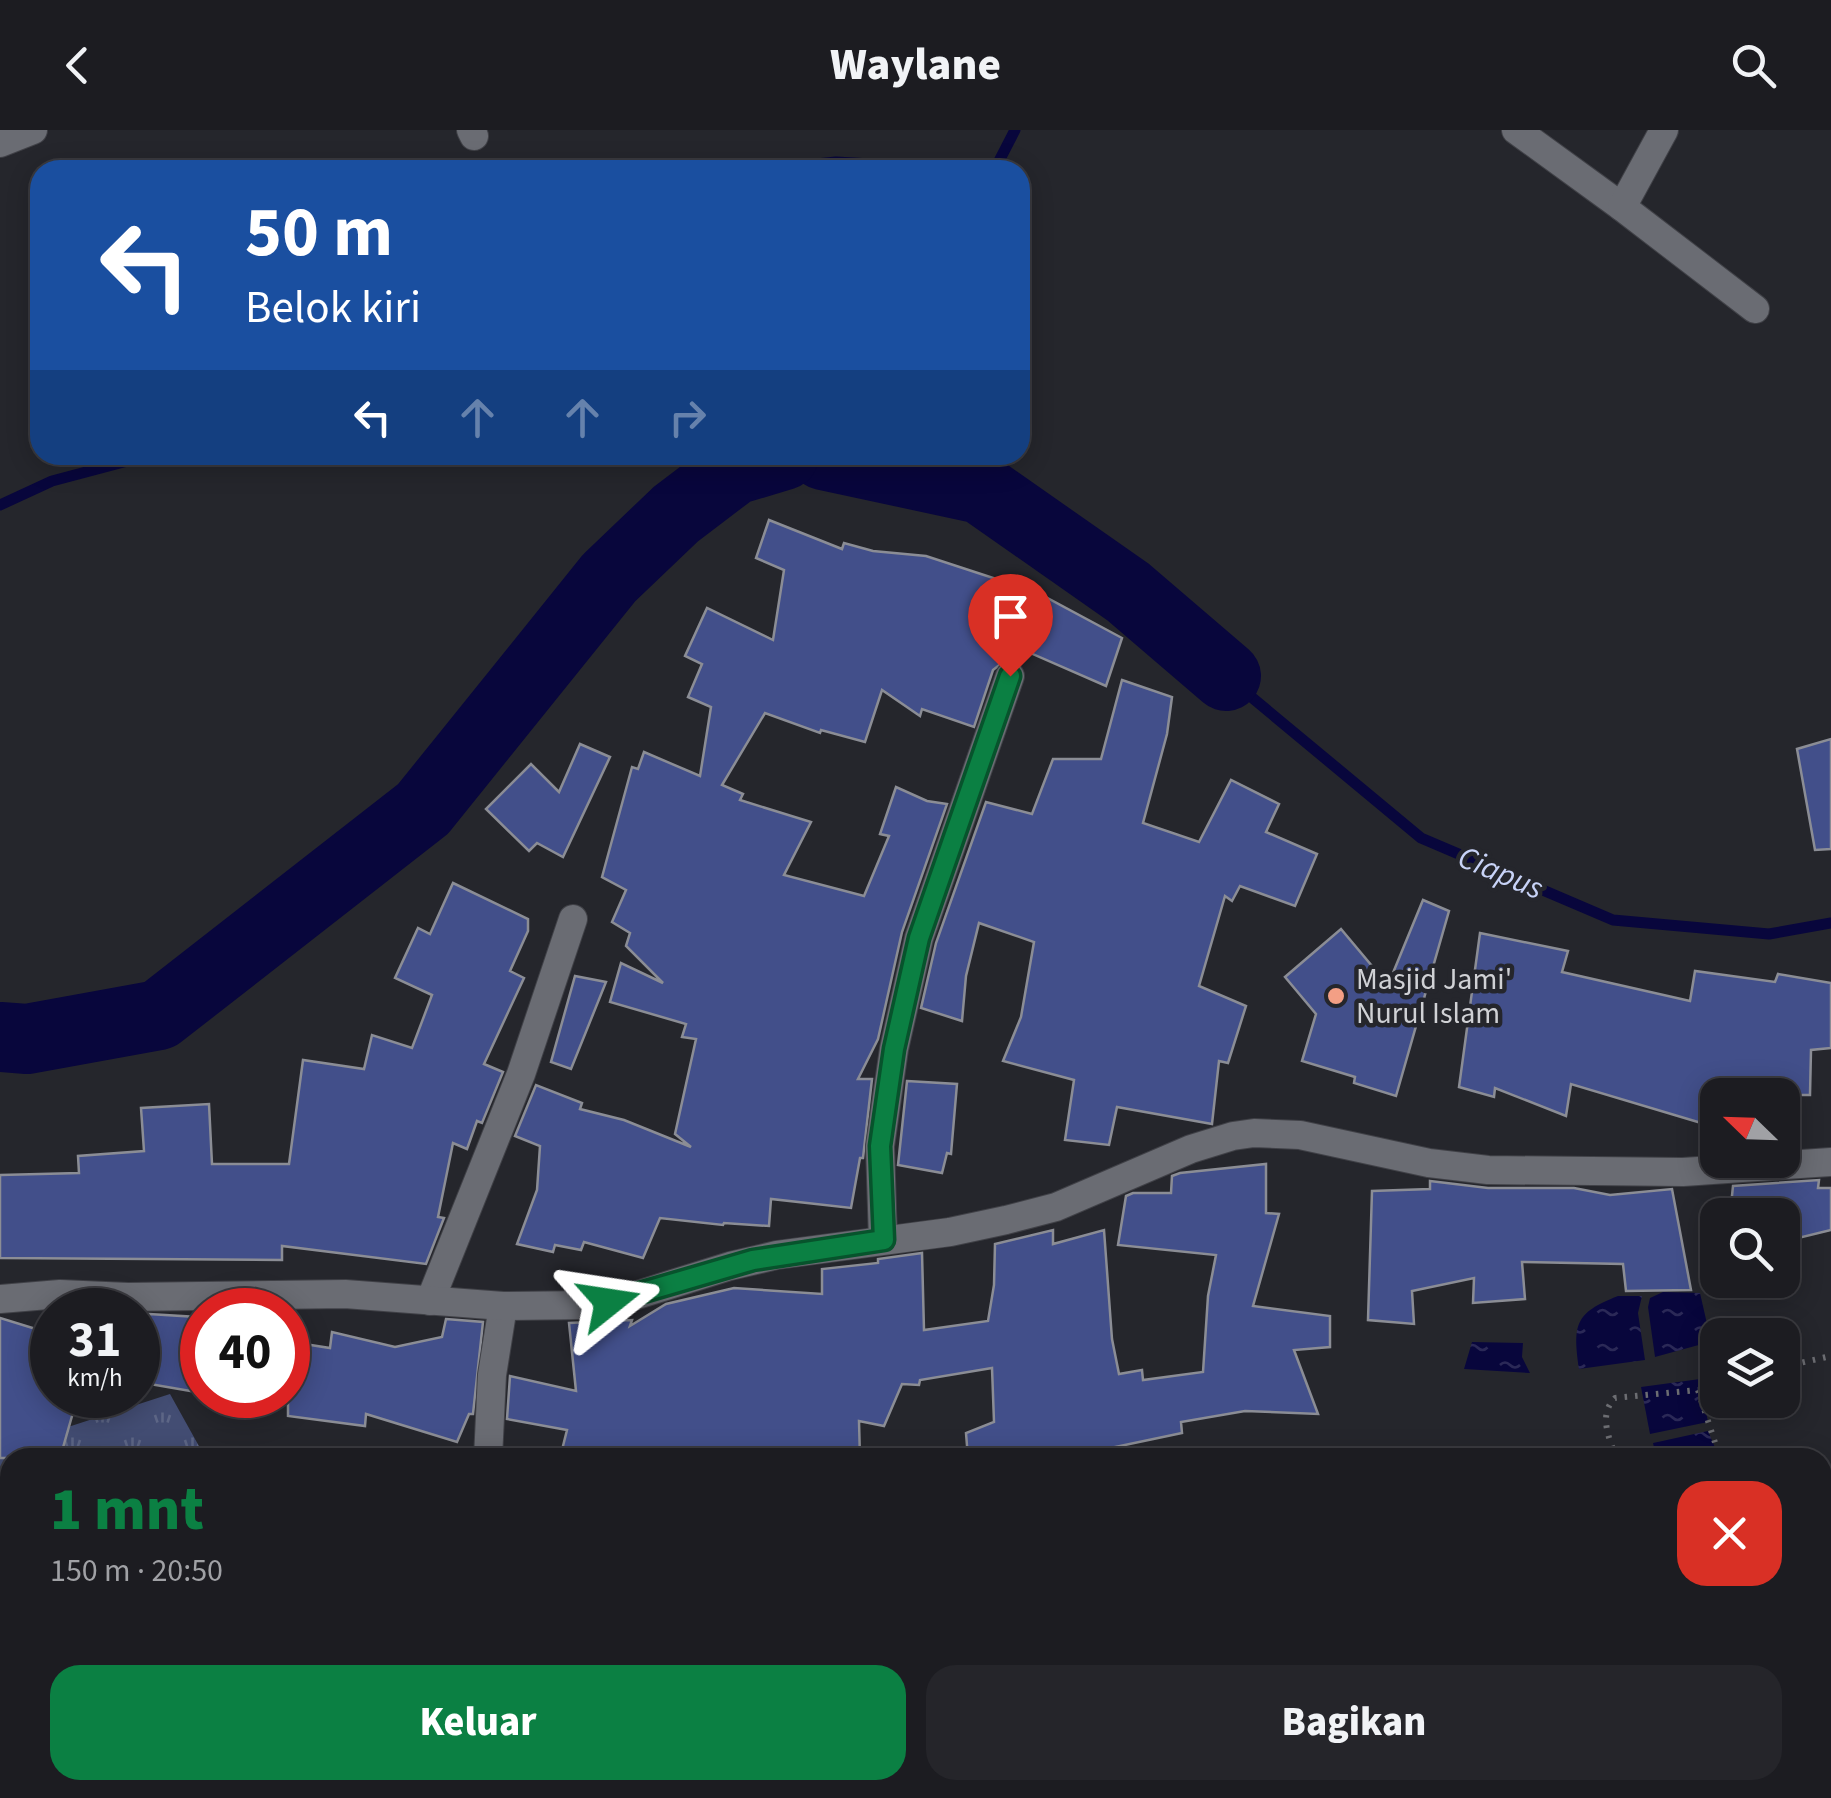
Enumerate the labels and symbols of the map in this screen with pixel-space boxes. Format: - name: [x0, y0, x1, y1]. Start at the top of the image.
- pin: [968, 574, 1053, 677]
- water label: Ciapus: [1451, 834, 1551, 912]
- place label: Masjid Jami' Nurul Islam: [1356, 958, 1512, 1035]
- marker: Masjid Jami' Nurul Islam: [1325, 985, 1347, 1007]
- north arrow: [1700, 1078, 1800, 1178]
- position arrow: [557, 1250, 661, 1354]
- speed limit sign: 40: [180, 1288, 310, 1418]

